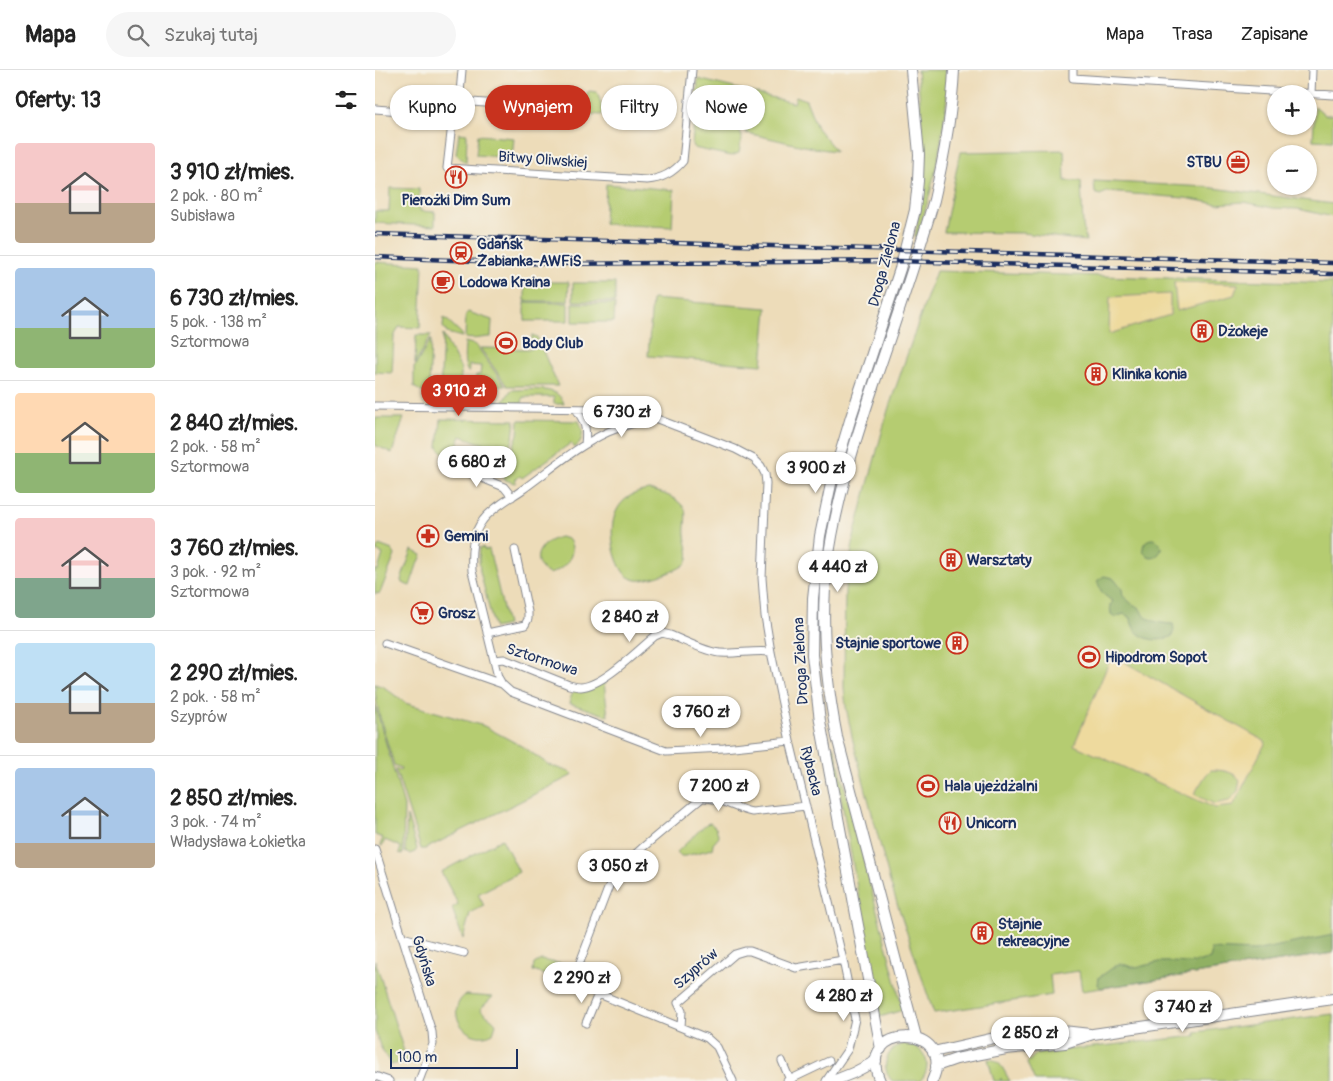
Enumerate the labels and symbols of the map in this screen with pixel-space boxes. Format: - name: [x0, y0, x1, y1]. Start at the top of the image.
- street label: Bitwy Oliwskiej: [498, 147, 588, 173]
- office icon: STBU: [1226, 150, 1250, 174]
- place label: STBU: [1187, 153, 1222, 172]
- restaurant icon: Pierożki Dim Sum: [444, 165, 468, 189]
- place label: Pierożki Dim Sum: [402, 191, 510, 210]
- street label: Droga Zielona: [864, 219, 906, 309]
- place label: Gdańsk Żabianka-AWFiS: [477, 235, 582, 271]
- station icon: Gdańsk Żabianka-AWFiS: [449, 241, 473, 265]
- cafe icon: Lodowa Kraina: [431, 270, 455, 294]
- place label: Lodowa Kraina: [459, 273, 550, 292]
- building icon: Dżokeje: [1190, 319, 1214, 343]
- place label: Dżokeje: [1218, 322, 1268, 341]
- sports icon: Body Club: [494, 331, 518, 355]
- place label: Body Club: [522, 334, 583, 353]
- building icon: Klinika konia: [1084, 362, 1108, 386]
- place label: Klinika konia: [1112, 365, 1187, 384]
- pin: 3 910 zł: [407, 374, 511, 417]
- pin: 6 730 zł: [570, 396, 674, 438]
- pin: 6 680 zł: [425, 446, 529, 488]
- pin: 3 900 zł: [764, 452, 868, 494]
- pharmacy icon: Gemini: [416, 524, 440, 548]
- place label: Gemini: [444, 527, 489, 546]
- building icon: Warsztaty: [939, 548, 963, 572]
- pin: 4 440 zł: [786, 550, 890, 593]
- place label: Warsztaty: [967, 551, 1032, 570]
- pin: 2 840 zł: [578, 600, 682, 643]
- supermarket icon: Grosz: [410, 601, 434, 625]
- place label: Grosz: [438, 604, 476, 623]
- street label: Droga Zielona: [789, 617, 813, 705]
- building icon: Stajnie sportowe: [945, 631, 969, 655]
- place label: Stajnie sportowe: [835, 634, 942, 653]
- street label: Sztormowa: [504, 639, 580, 681]
- sports icon: Hipodrom Sopot: [1077, 645, 1101, 669]
- place label: Hipodrom Sopot: [1105, 648, 1208, 667]
- pin: 3 760 zł: [649, 696, 753, 738]
- street label: Rybacka: [796, 744, 826, 798]
- pin: 7 200 zł: [667, 770, 771, 812]
- sports icon: Hala ujeżdżalni: [916, 774, 940, 798]
- place label: Hala ujeżdżalni: [944, 777, 1038, 796]
- restaurant icon: Unicorn: [938, 811, 962, 835]
- place label: Unicorn: [966, 814, 1017, 833]
- pin: 3 050 zł: [566, 850, 670, 892]
- place label: Stajnie rekreacyjne: [998, 915, 1070, 951]
- building icon: Stajnie rekreacyjne: [970, 921, 994, 945]
- street label: Gdyńska: [407, 933, 441, 989]
- street label: Szyprów: [669, 944, 723, 994]
- pin: 2 290 zł: [530, 962, 634, 1004]
- pin: 4 280 zł: [792, 980, 896, 1022]
- pin: 3 740 zł: [1131, 990, 1235, 1033]
- pin: 2 850 zł: [978, 1016, 1082, 1059]
- scale bar: [390, 1046, 517, 1069]

